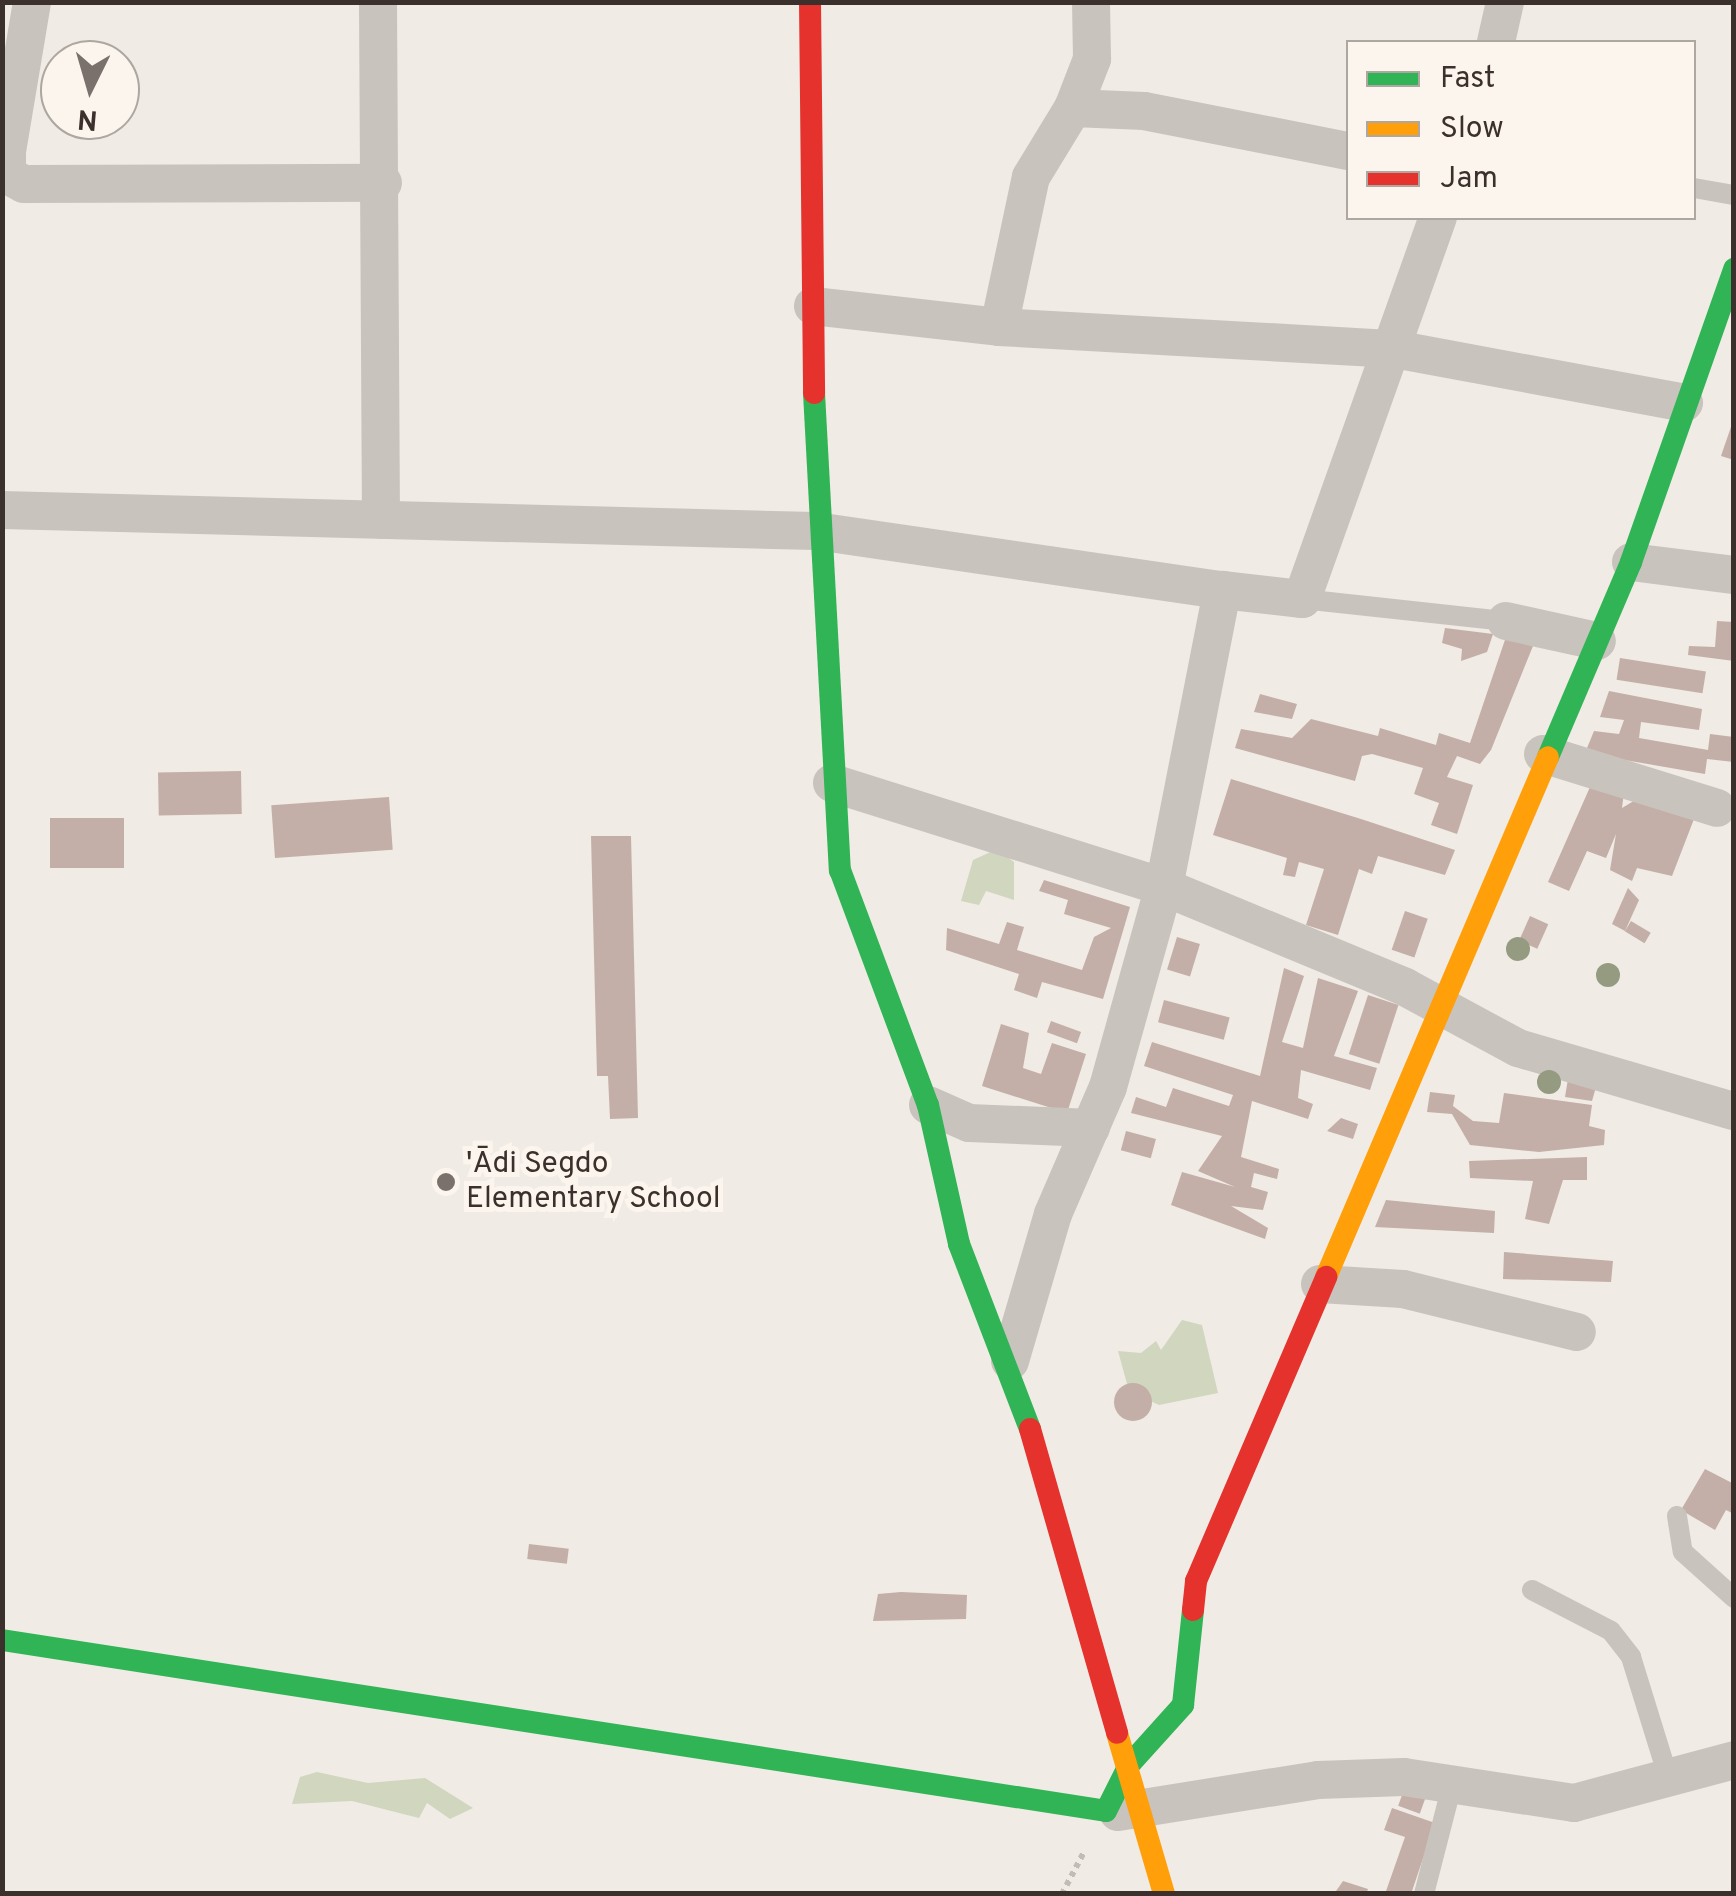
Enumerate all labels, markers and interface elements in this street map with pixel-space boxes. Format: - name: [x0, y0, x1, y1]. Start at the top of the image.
- north arrow: [40, 40, 140, 140]
- legend: [1346, 40, 1696, 220]
- text: Fast: [1440, 61, 1495, 98]
- text: N: [76, 99, 99, 137]
- text: Slow: [1440, 111, 1504, 148]
- text: Jam: [1440, 161, 1498, 198]
- place label: 'Ādi Segdo Elementary School: [466, 1147, 721, 1218]
- marker: 'Ādi Segdo Elementary School: [435, 1171, 457, 1193]

